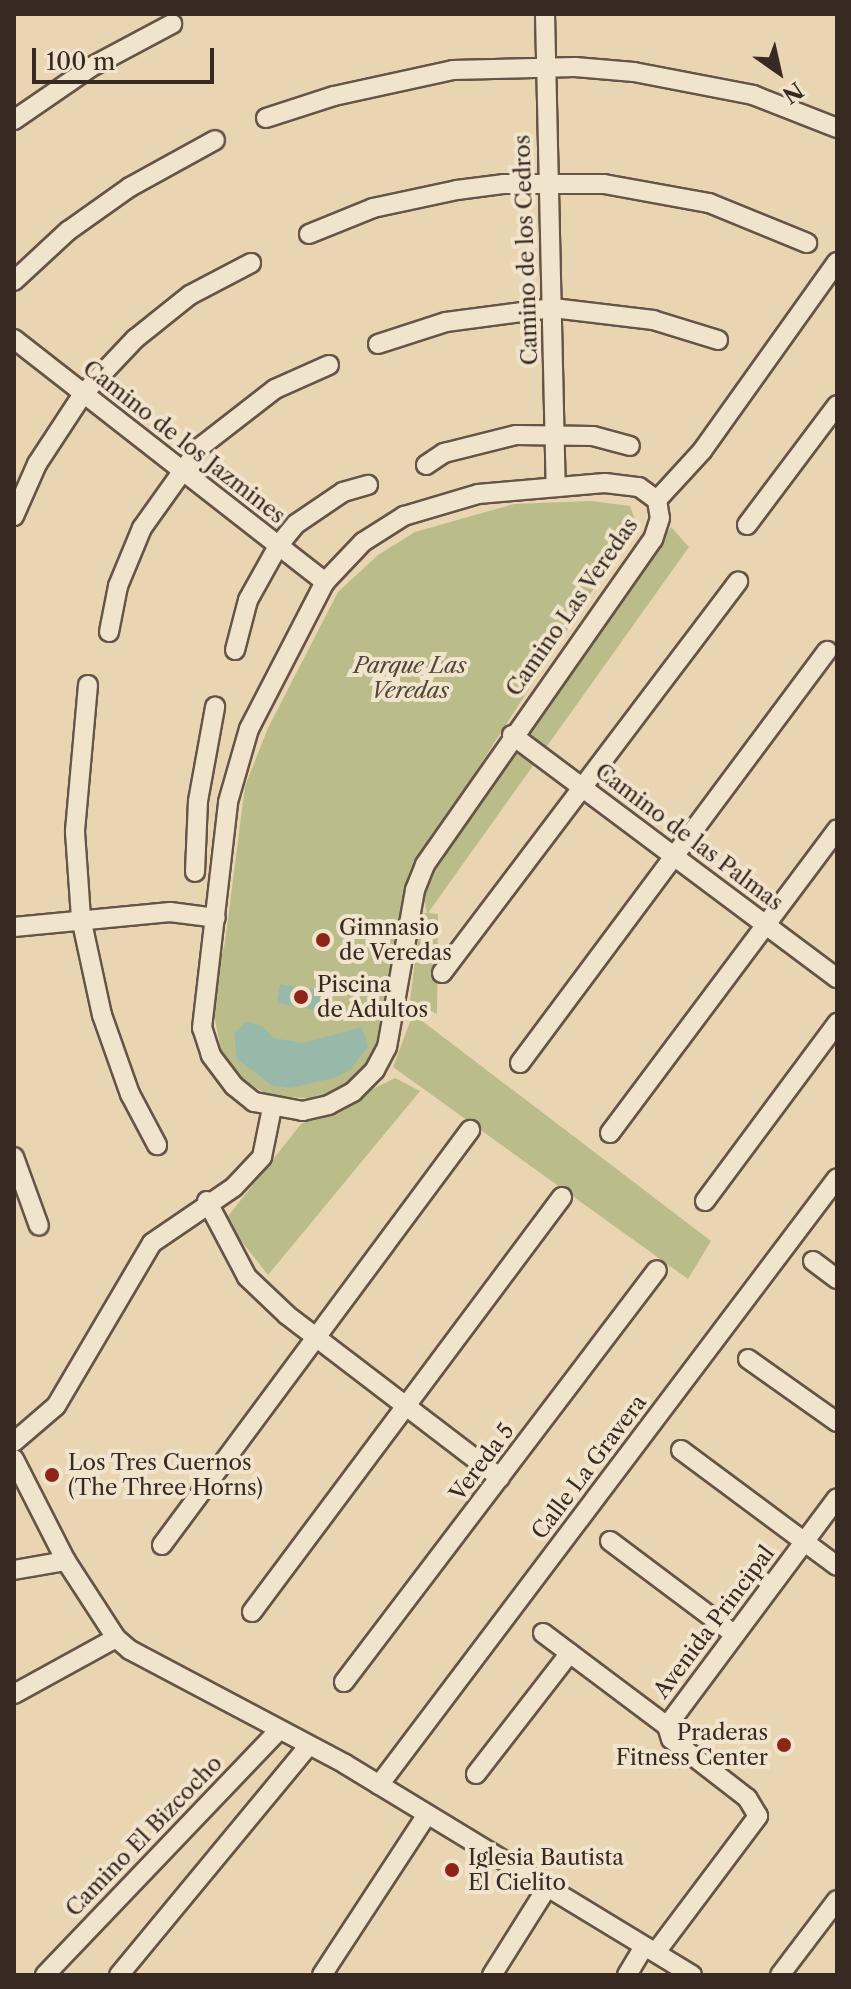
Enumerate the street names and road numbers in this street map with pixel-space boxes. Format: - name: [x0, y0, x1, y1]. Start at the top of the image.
- street label: Camino de los Cedros: [509, 134, 543, 366]
- street label: Camino de los Jazmines: [78, 355, 290, 529]
- street label: Camino Las Veredas: [500, 512, 644, 702]
- street label: Camino de las Palmas: [590, 758, 788, 916]
- street label: Calle La Gravera: [526, 1390, 652, 1544]
- street label: Vereda 5: [444, 1418, 520, 1506]
- street label: Avenida Principal: [648, 1541, 780, 1703]
- street label: Camino El Bizcocho: [60, 1750, 228, 1922]

